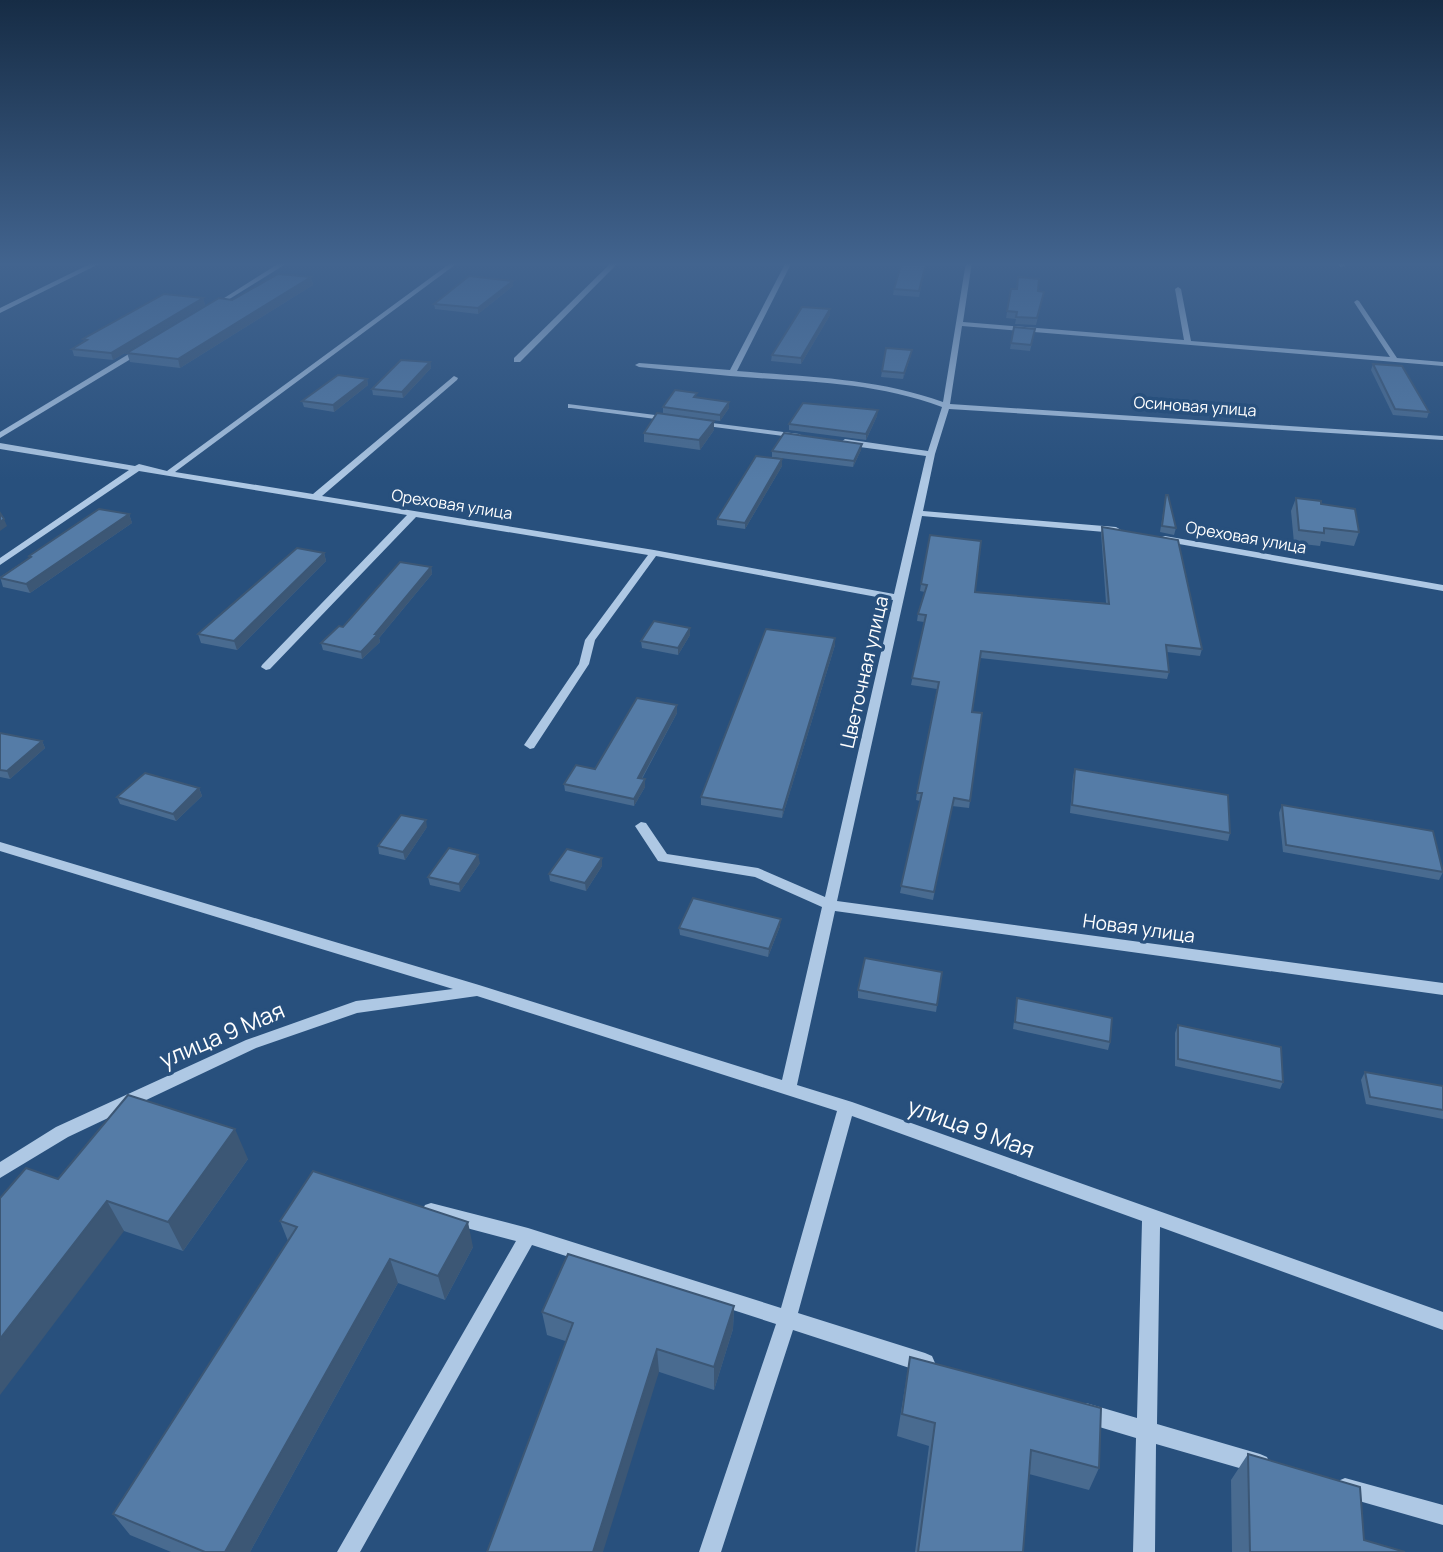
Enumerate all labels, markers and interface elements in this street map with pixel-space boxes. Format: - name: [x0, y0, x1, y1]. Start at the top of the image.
- street label: Осиновая улица: [1133, 391, 1257, 421]
- street label: Ореховая улица: [390, 484, 514, 524]
- street label: Ореховая улица: [1184, 516, 1308, 558]
- street label: Цветочная улица: [834, 593, 894, 751]
- street label: Новая улица: [1081, 907, 1197, 949]
- street label: улица 9 Мая: [154, 993, 289, 1075]
- street label: улица 9 Мая: [903, 1089, 1039, 1165]

